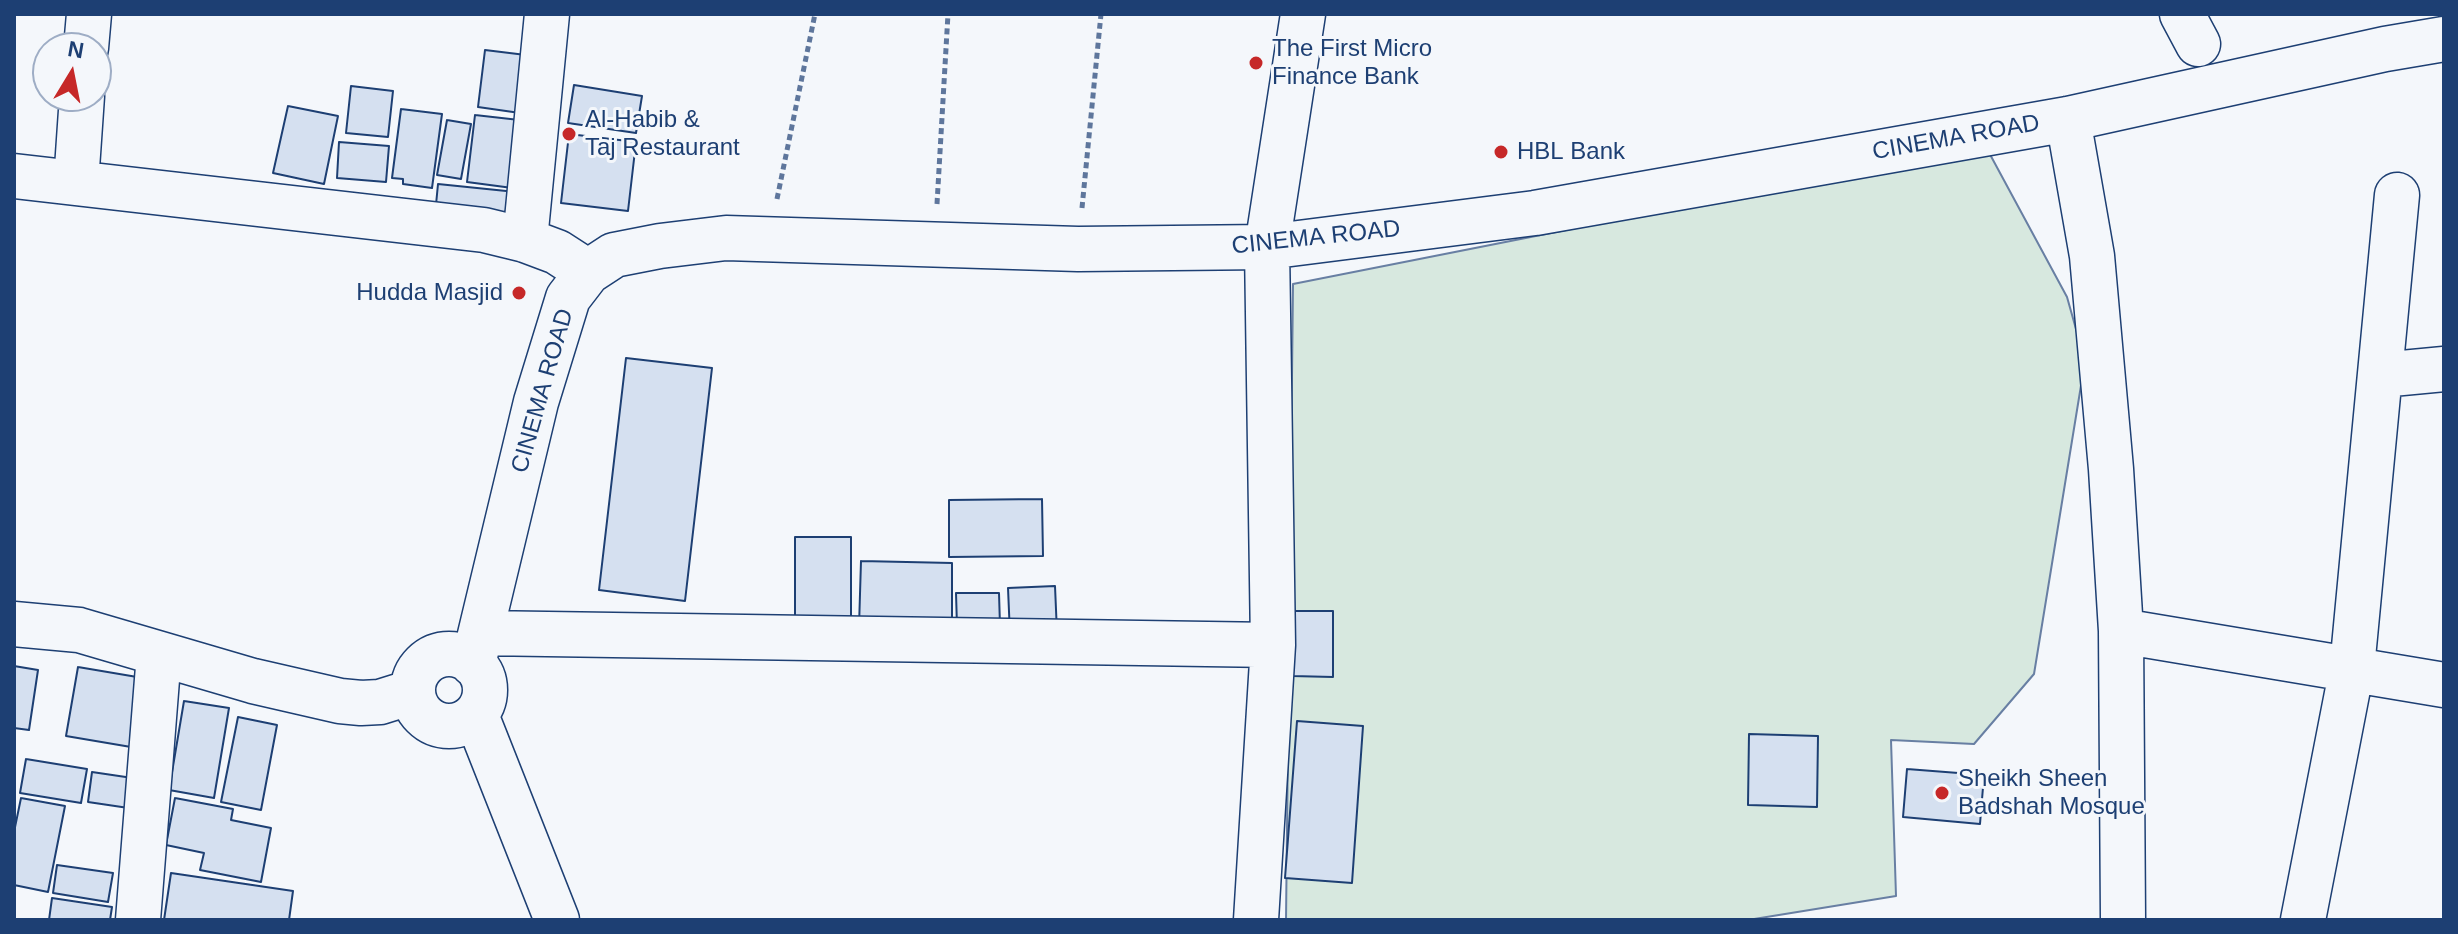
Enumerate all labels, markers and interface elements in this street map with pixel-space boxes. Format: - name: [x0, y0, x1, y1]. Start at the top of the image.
- north arrow: [32, 32, 112, 112]
- place label: The First Micro Finance Bank: [1272, 35, 1432, 91]
- text: N: [66, 36, 86, 64]
- marker: The First Micro Finance Bank: [1247, 54, 1265, 72]
- place label: Al-Habib & Taj Restaurant: [585, 106, 740, 162]
- street label: CINEMA ROAD: [1870, 109, 2042, 167]
- marker: Al-Habib & Taj Restaurant: [560, 125, 578, 143]
- place label: HBL Bank: [1517, 138, 1625, 166]
- marker: HBL Bank: [1492, 143, 1510, 161]
- street label: CINEMA ROAD: [1230, 215, 1402, 261]
- place label: Hudda Masjid: [356, 279, 503, 307]
- marker: Hudda Masjid: [510, 284, 528, 302]
- street label: CINEMA ROAD: [506, 306, 580, 476]
- place label: Sheikh Sheen Badshah Mosque: [1958, 765, 2145, 821]
- marker: Sheikh Sheen Badshah Mosque: [1933, 784, 1951, 802]

